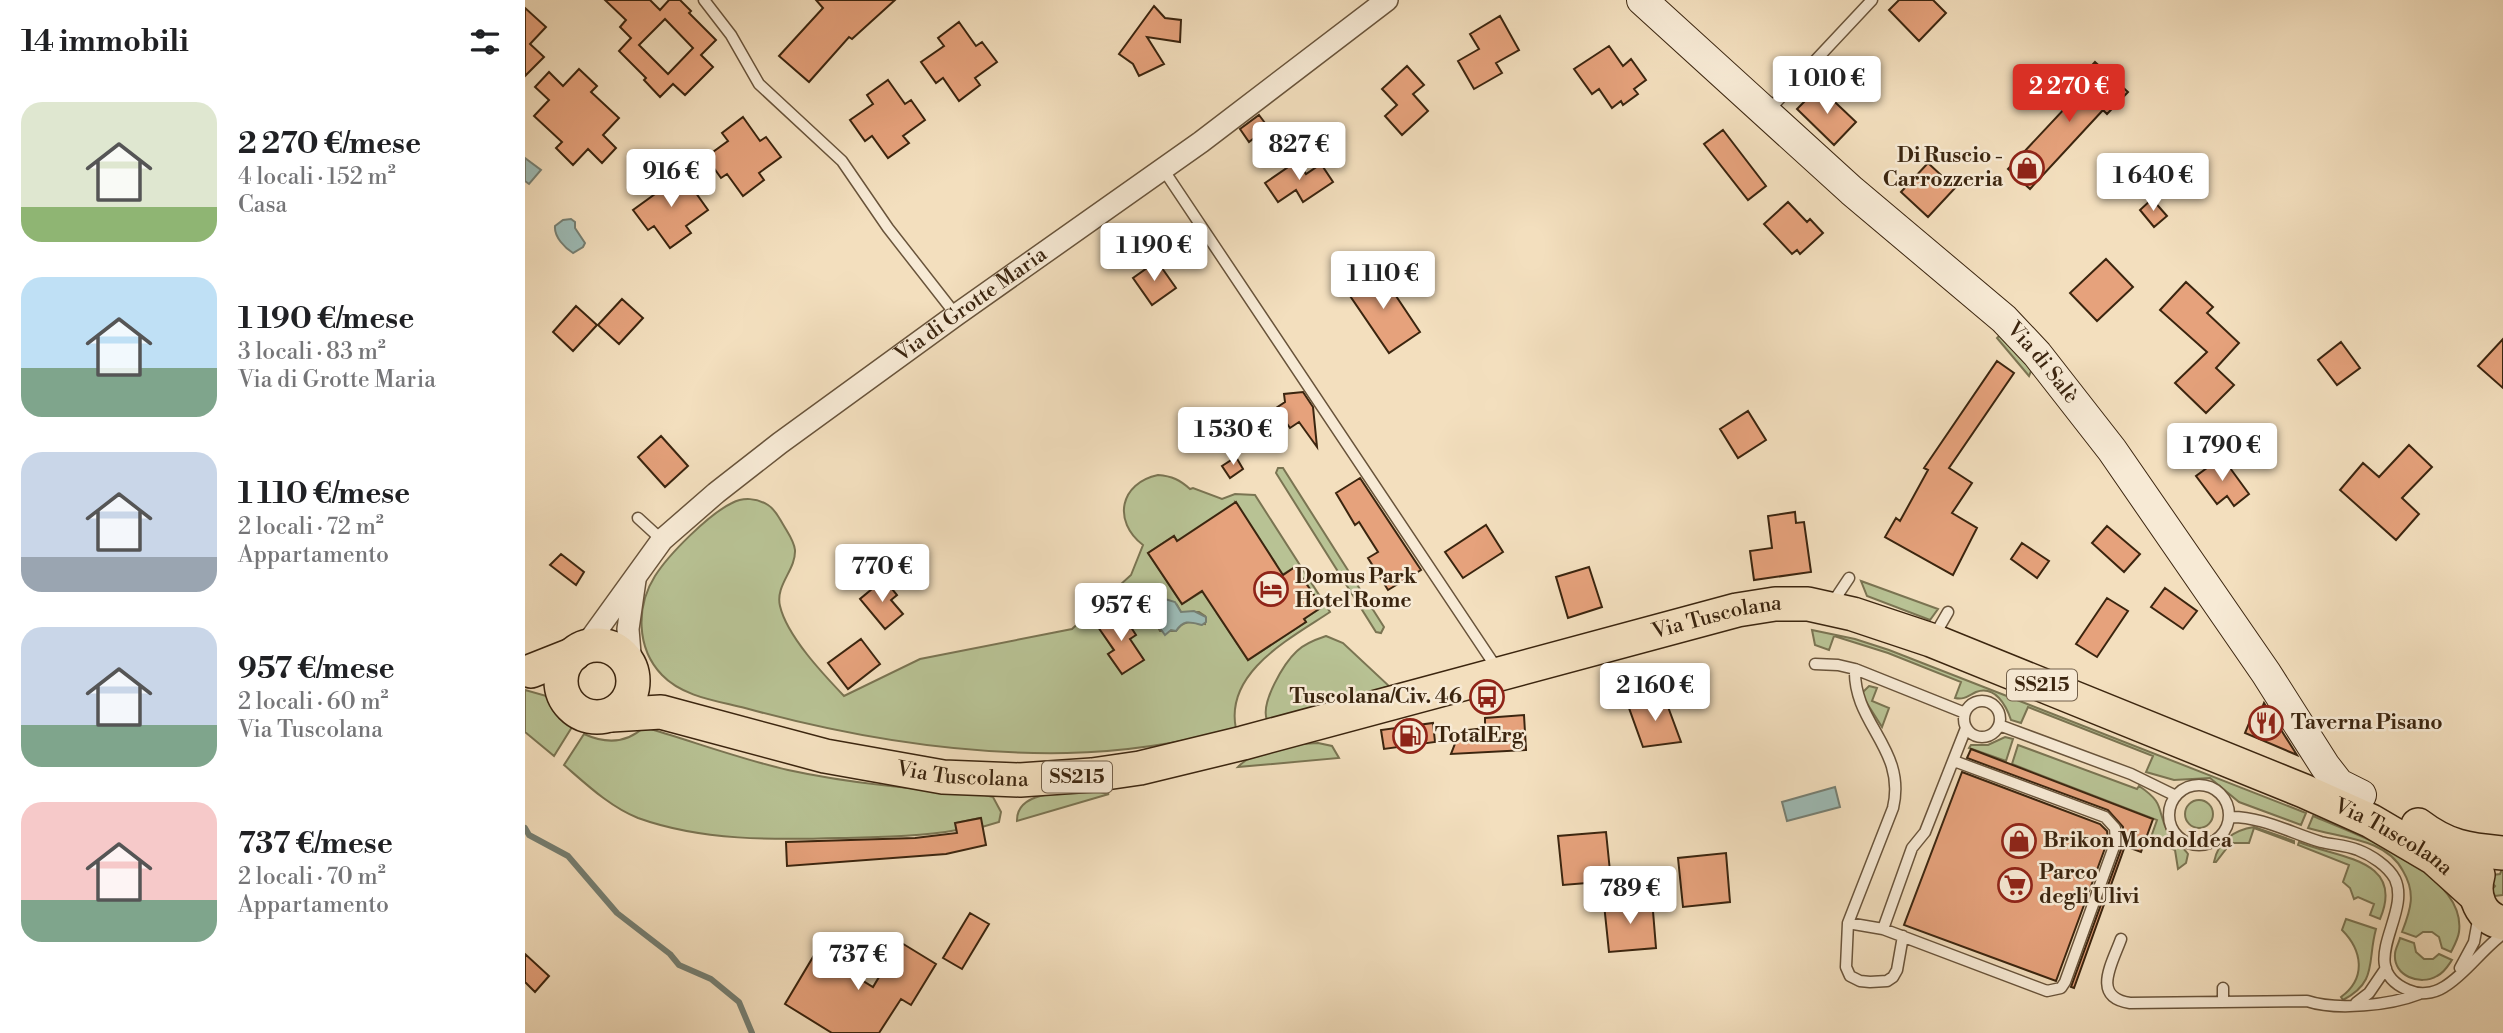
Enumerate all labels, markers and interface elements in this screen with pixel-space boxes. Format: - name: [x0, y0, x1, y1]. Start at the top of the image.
- text: 14 immobili: [21, 23, 189, 61]
- icon: filters: [466, 23, 504, 61]
- pin: 1 010 €: [1762, 57, 1892, 116]
- pin: 2 270 €: [2004, 64, 2134, 124]
- text: 1 010 €: [1789, 65, 1865, 93]
- text: 2 270 €: [2029, 73, 2109, 101]
- pin: 827 €: [1250, 122, 1348, 182]
- text: 2 270 €/mese: [238, 125, 421, 163]
- icon: home: [77, 130, 161, 214]
- text: 827 €: [1268, 131, 1330, 159]
- place label: Di Ruscio - Carrozzeria: [1883, 143, 2004, 193]
- shop icon: Di Ruscio - Carrozzeria: [2008, 149, 2046, 187]
- pin: 916 €: [622, 150, 720, 209]
- pin: 1 640 €: [2088, 154, 2218, 213]
- text: 916 €: [642, 158, 700, 186]
- text: 1 640 €: [2113, 162, 2193, 190]
- text: 4 locali · 152 m²: [238, 163, 396, 191]
- text: Casa: [238, 191, 287, 219]
- pin: 1 190 €: [1089, 224, 1219, 283]
- text: 1 190 €: [1116, 232, 1192, 260]
- street label: Via di Grotte Maria: [889, 241, 1053, 368]
- pin: 1 110 €: [1318, 252, 1448, 311]
- text: 1 110 €: [1347, 260, 1419, 288]
- text: 1 190 €/mese: [238, 300, 414, 338]
- icon: home: [77, 305, 161, 389]
- street label: Via di Salè: [2000, 316, 2084, 409]
- text: 3 locali · 83 m²: [238, 338, 386, 366]
- text: Via di Grotte Maria: [238, 366, 436, 394]
- pin: 1 530 €: [1168, 407, 1298, 467]
- text: 1 530 €: [1194, 416, 1272, 444]
- pin: 1 790 €: [2157, 424, 2287, 483]
- text: 1 790 €: [2183, 432, 2261, 460]
- text: 1 110 €/mese: [238, 475, 410, 513]
- icon: home: [77, 480, 161, 564]
- text: 2 locali · 72 m²: [238, 513, 384, 541]
- text: Appartamento: [238, 541, 389, 569]
- pin: 770 €: [833, 544, 931, 604]
- text: 770 €: [851, 553, 913, 581]
- place label: Domus Park Hotel Rome: [1295, 564, 1418, 614]
- hotel icon: Domus Park Hotel Rome: [1252, 570, 1290, 608]
- pin: 957 €: [1072, 584, 1170, 643]
- street label: Via Tuscolana: [1648, 591, 1782, 646]
- text: 957 €: [1091, 592, 1151, 620]
- text: 957 €/mese: [238, 650, 395, 688]
- icon: home: [77, 655, 161, 739]
- pin: 2 160 €: [1590, 664, 1720, 723]
- road number: SS215: [2007, 670, 2077, 700]
- text: 2 160 €: [1616, 672, 1694, 700]
- bus stop icon: Tuscolana/Civ. 46: [1468, 678, 1506, 716]
- place label: Tuscolana/Civ. 46: [1290, 684, 1462, 710]
- text: 2 locali · 60 m²: [238, 688, 389, 716]
- restaurant icon: Taverna Pisano: [2247, 704, 2285, 742]
- place label: Taverna Pisano: [2291, 710, 2443, 736]
- text: Via Tuscolana: [238, 716, 383, 744]
- fuel station icon: TotalErg: [1391, 717, 1429, 755]
- place label: TotalErg: [1435, 723, 1525, 749]
- street label: Via Tuscolana: [894, 756, 1030, 793]
- road number: SS215: [1042, 762, 1112, 792]
- street label: Via Tuscolana: [2329, 793, 2458, 882]
- shop icon: Brikon MondoIdea: [2000, 822, 2038, 860]
- text: 737 €/mese: [238, 825, 393, 863]
- place label: Brikon MondoIdea: [2043, 828, 2233, 854]
- icon: home: [77, 830, 161, 914]
- place label: Parco degli Ulivi: [2039, 860, 2140, 910]
- text: 2 locali · 70 m²: [238, 863, 386, 891]
- pin: 789 €: [1581, 866, 1679, 926]
- supermarket icon: Parco degli Ulivi: [1996, 866, 2034, 904]
- text: 789 €: [1600, 875, 1661, 903]
- text: Appartamento: [238, 891, 389, 919]
- pin: 737 €: [809, 932, 907, 992]
- text: 737 €: [829, 941, 887, 969]

